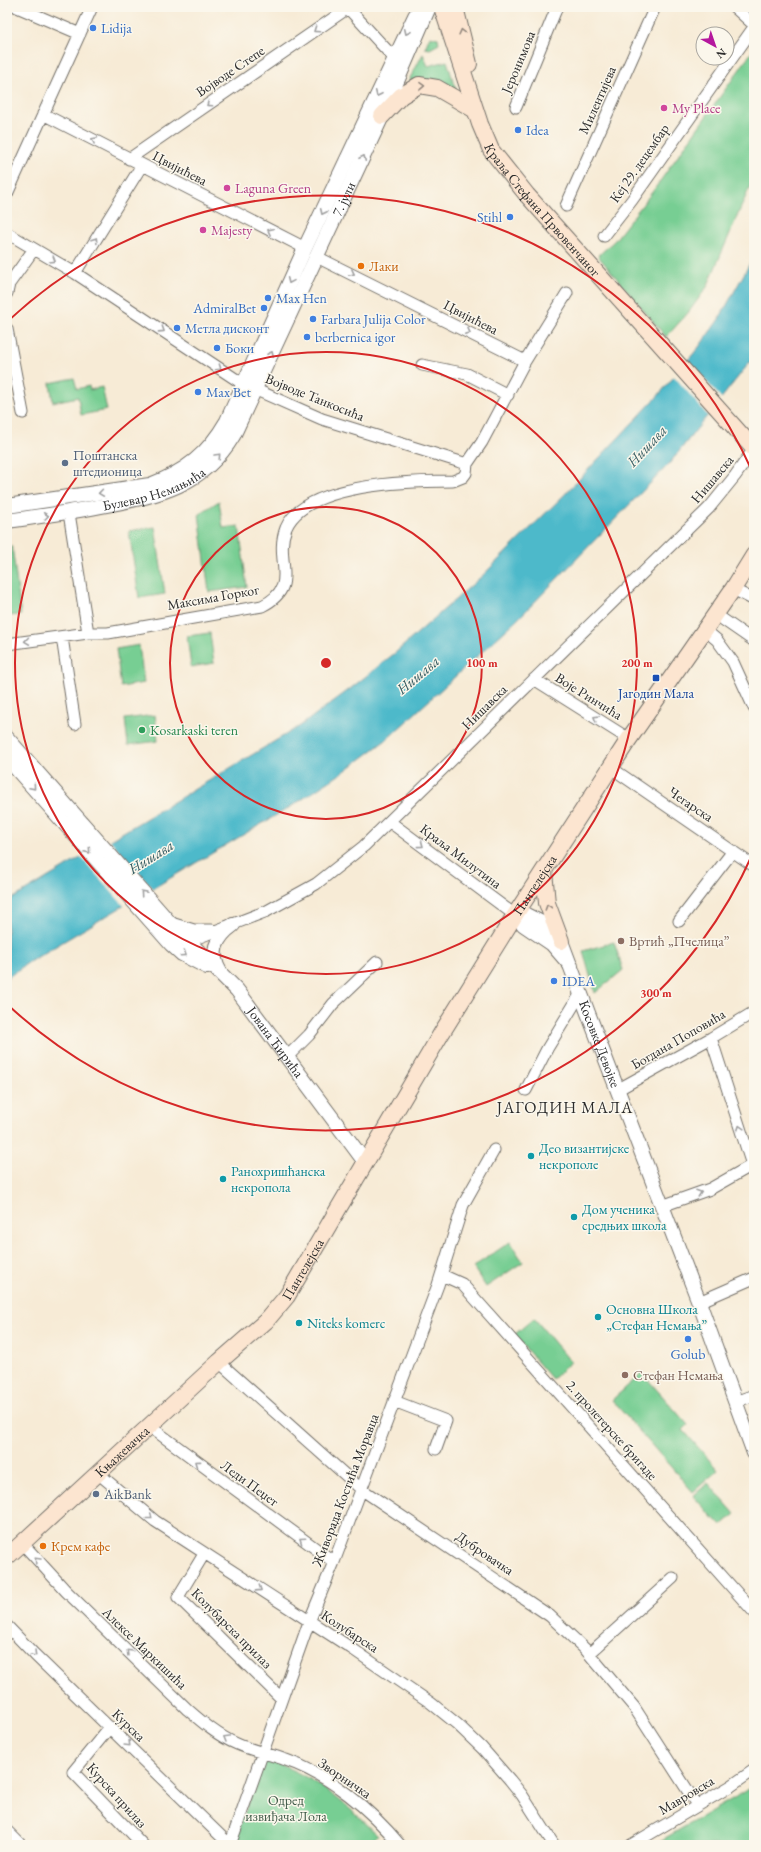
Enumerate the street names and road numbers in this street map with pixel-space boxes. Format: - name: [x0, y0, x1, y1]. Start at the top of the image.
- street label: Јеронимова: [496, 28, 539, 97]
- street label: Војводе Степе: [192, 41, 268, 101]
- street label: Милентијева: [574, 63, 620, 137]
- street label: Кеј 29. децембар: [605, 120, 673, 206]
- street label: Краља Стефана Првовенчаног: [480, 141, 605, 280]
- street label: Цвијићева: [150, 147, 211, 190]
- street label: 7. јули: [328, 178, 359, 219]
- street label: Цвијићева: [441, 296, 502, 339]
- street label: Војводе Танкосића: [263, 369, 368, 425]
- street label: Нишавска: [687, 451, 738, 507]
- street label: Булевар Немањића: [101, 463, 209, 515]
- street label: Максима Горког: [166, 580, 260, 614]
- street label: Воје Ринчића: [552, 668, 626, 724]
- street label: Нишавска: [457, 680, 511, 734]
- street label: Чегарска: [665, 782, 717, 826]
- street label: Краља Милутина: [417, 819, 506, 893]
- street label: Пантелејска: [508, 851, 561, 919]
- street label: Косовке Девојке: [575, 998, 625, 1091]
- street label: Јована Ћирића: [243, 1002, 308, 1081]
- street label: Богдана Поповића: [628, 1004, 729, 1073]
- street label: Пантелејска: [278, 1235, 328, 1303]
- street label: 2. пролетерске бригаде: [562, 1376, 662, 1484]
- street label: Живорада Костића Моравца: [307, 1411, 383, 1570]
- street label: Књажевачка: [91, 1421, 153, 1481]
- street label: Леди Пеџет: [218, 1456, 283, 1510]
- street label: Дубровачка: [452, 1527, 518, 1579]
- street label: Колубарска прилаз: [188, 1584, 276, 1672]
- street label: Алексе Маркишића: [98, 1602, 192, 1693]
- street label: Колубарска: [318, 1606, 383, 1657]
- street label: Курска: [108, 1705, 150, 1746]
- street label: Зворничка: [315, 1754, 375, 1803]
- street label: Курска прилаз: [83, 1759, 151, 1831]
- street label: Мавровска: [655, 1771, 717, 1819]

